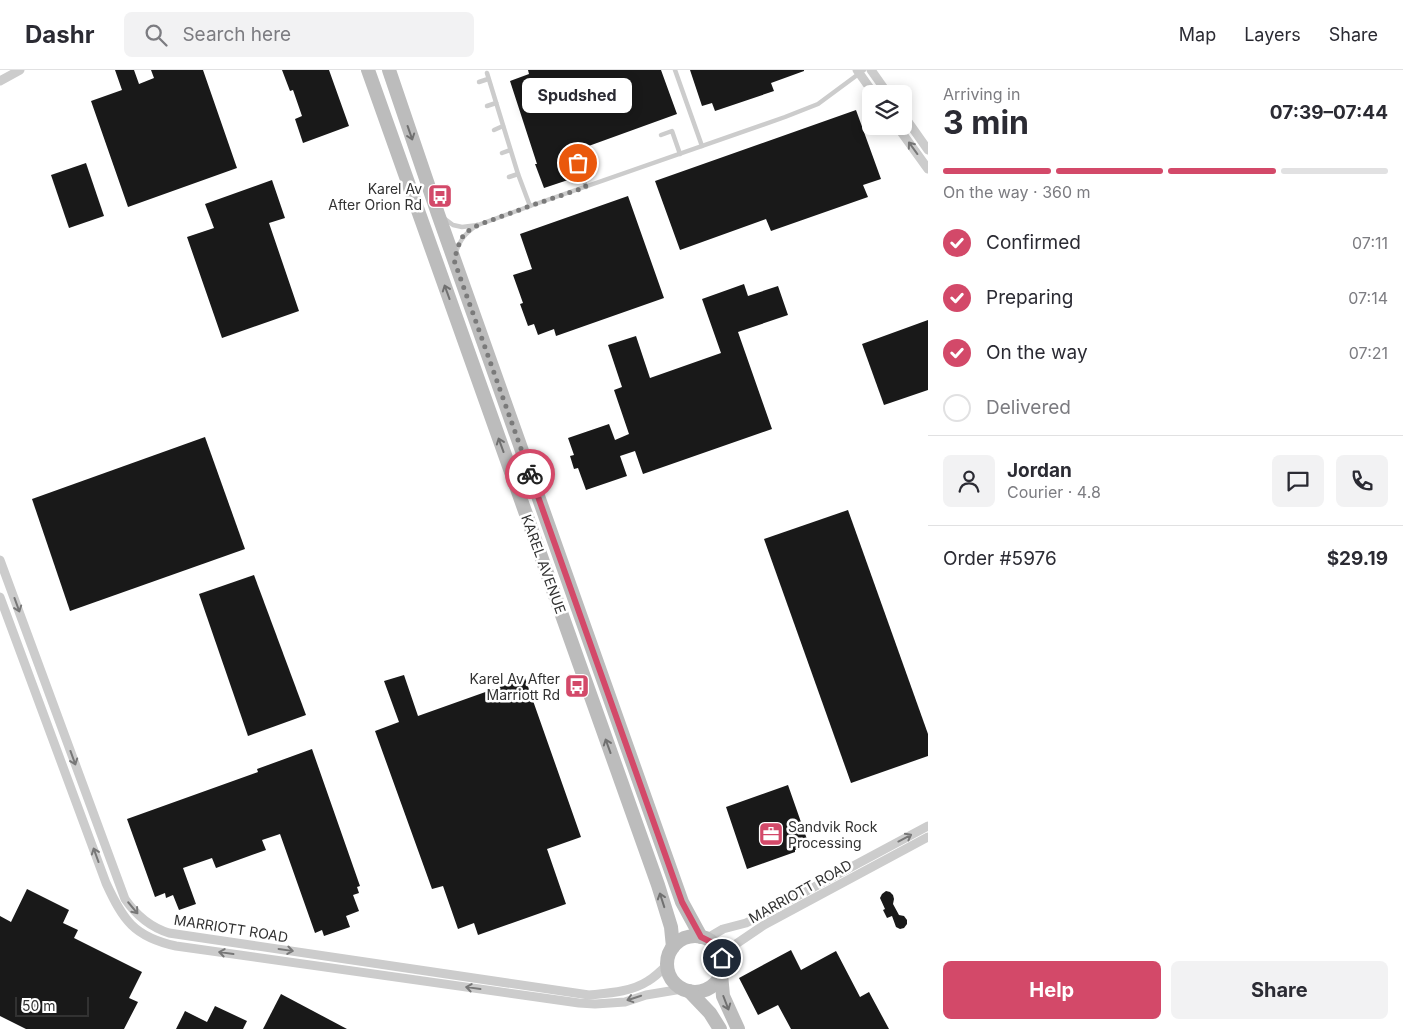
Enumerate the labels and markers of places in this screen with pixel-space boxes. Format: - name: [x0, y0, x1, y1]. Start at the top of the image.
- callout: Spudshed: [523, 78, 633, 113]
- pin: [557, 142, 599, 184]
- place label: Karel Av After Orion Rd: [328, 180, 422, 213]
- bus stop icon: Karel Av After Orion Rd: [427, 183, 453, 209]
- place label: Karel Av After Marriott Rd: [469, 670, 560, 703]
- bus stop icon: Karel Av After Marriott Rd: [564, 673, 590, 699]
- place label: Sandvik Rock Processing: [788, 818, 878, 851]
- office icon: Sandvik Rock Processing: [758, 821, 784, 847]
- pin: [701, 937, 743, 979]

